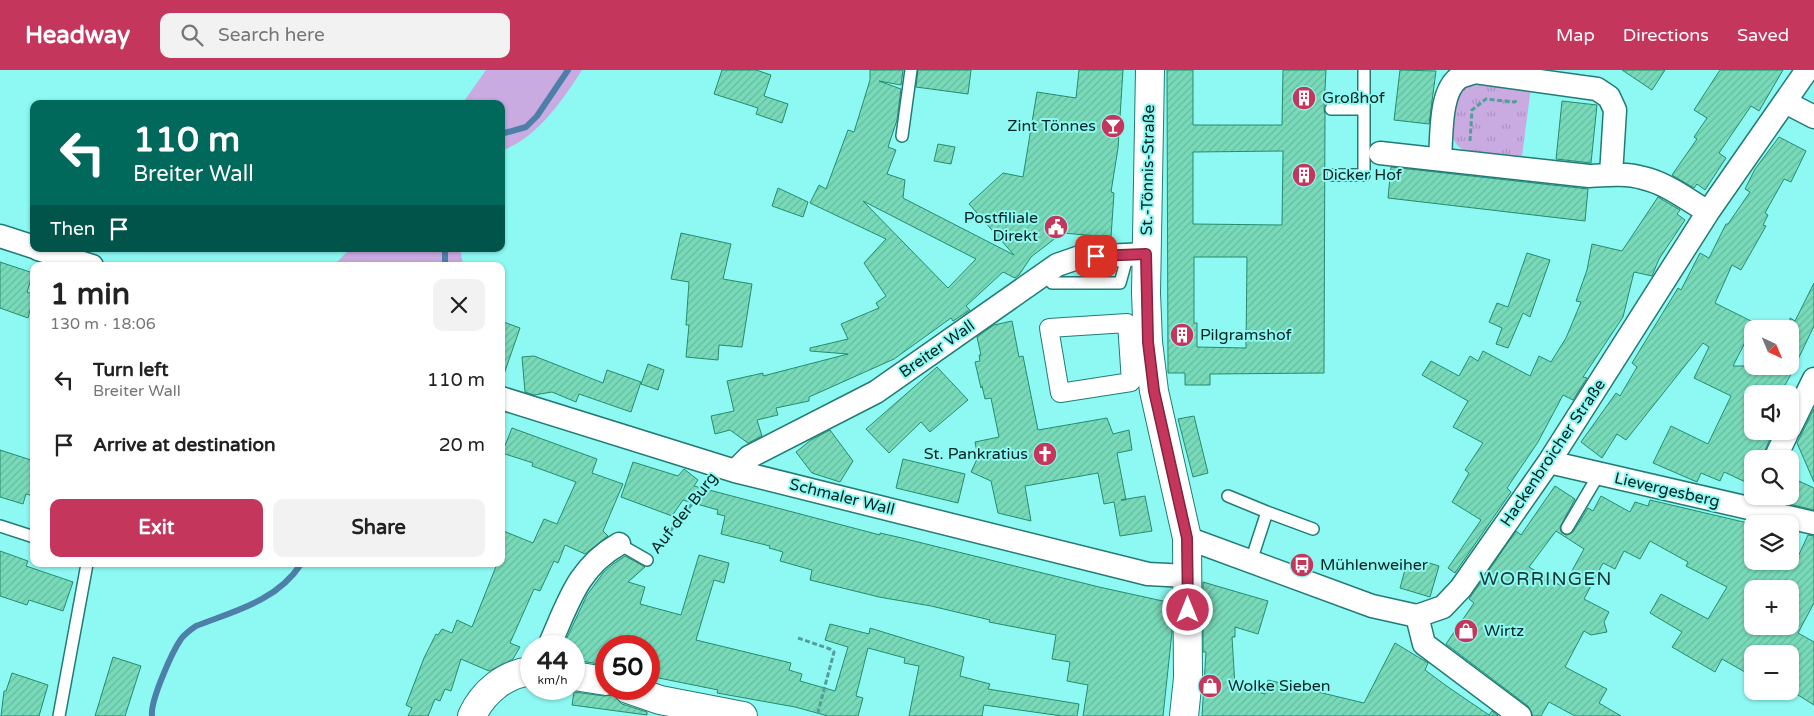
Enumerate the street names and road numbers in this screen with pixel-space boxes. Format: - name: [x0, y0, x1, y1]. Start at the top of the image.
- street label: St.-Tönnis-Straße: [1137, 105, 1159, 235]
- street label: Breiter Wall: [895, 316, 979, 382]
- street label: Hackenbroicher Straße: [1496, 375, 1610, 531]
- street label: Auf der Burg: [646, 468, 722, 558]
- street label: Lievergesberg: [1612, 468, 1722, 512]
- street label: Schmaler Wall: [787, 474, 897, 520]

